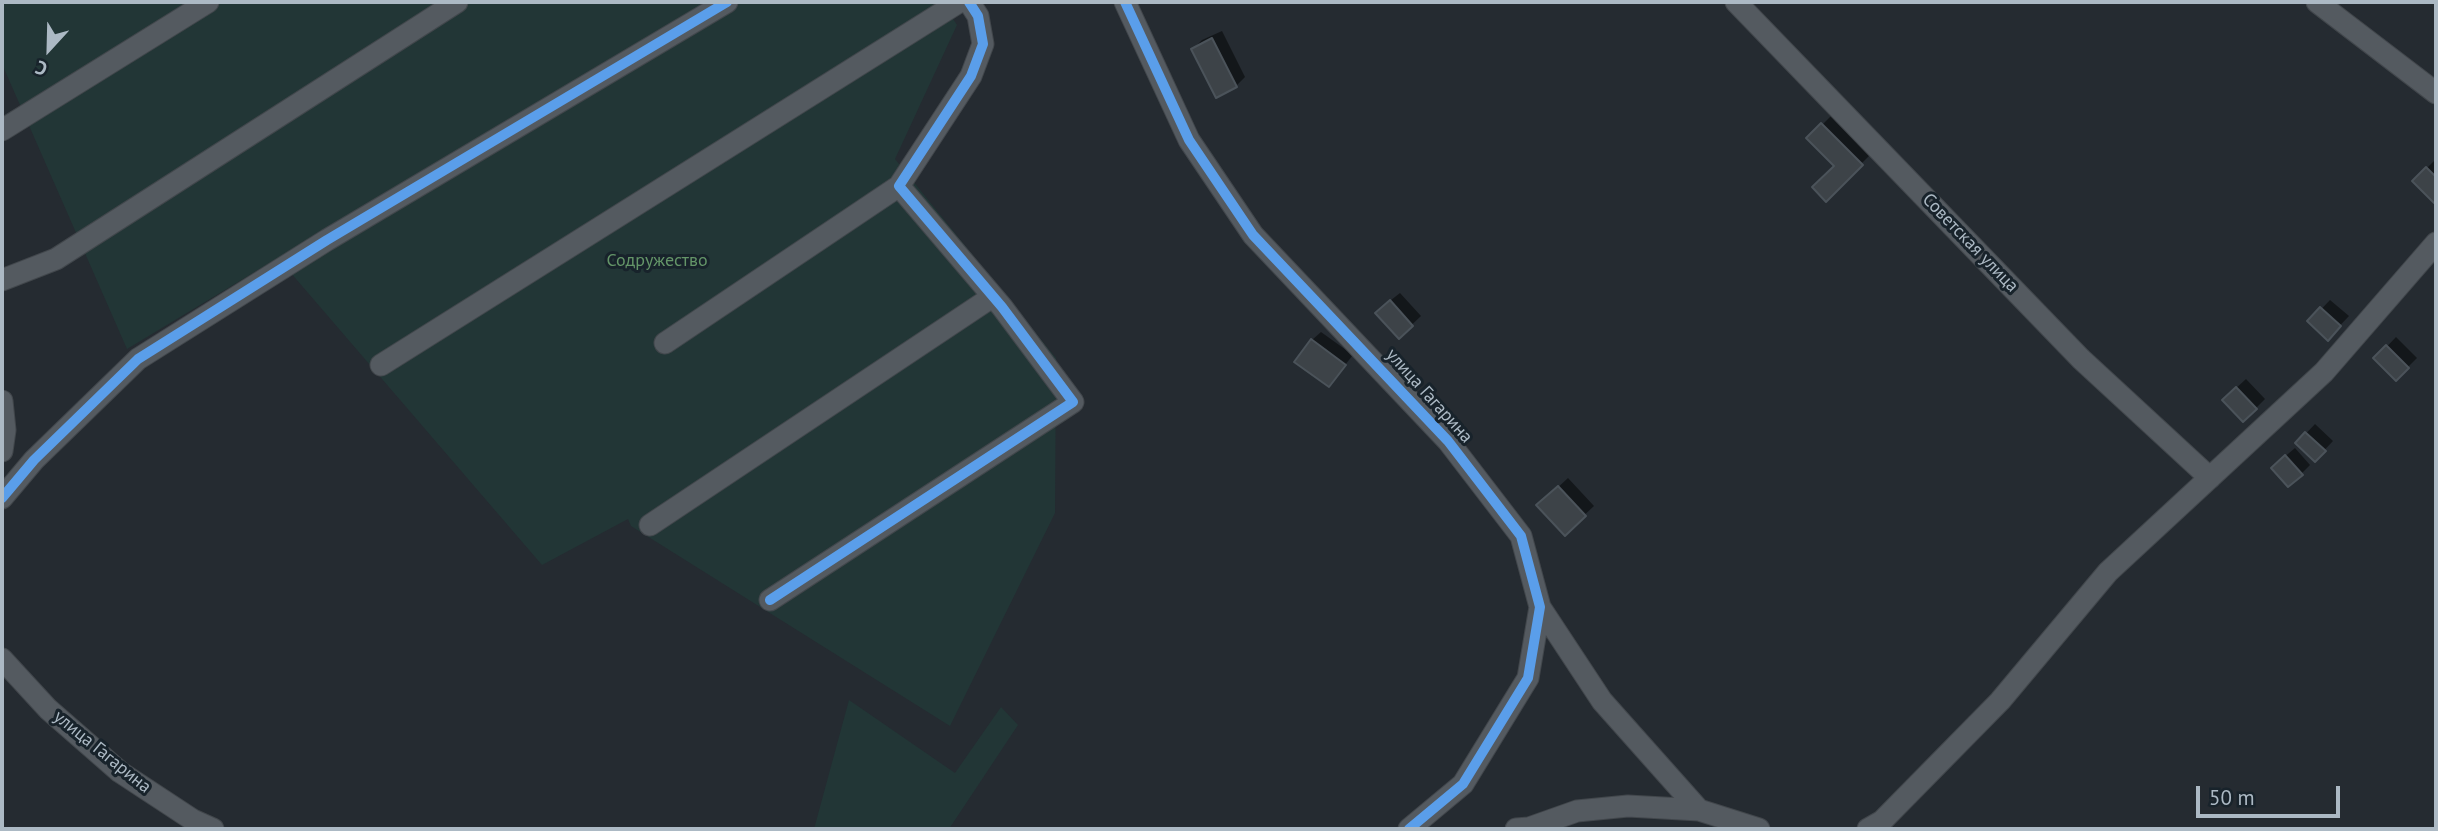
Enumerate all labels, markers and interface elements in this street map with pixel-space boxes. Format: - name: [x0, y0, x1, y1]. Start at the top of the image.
- north arrow: [14, 14, 84, 84]
- text: С: [32, 55, 51, 82]
- street label: Советская улица: [1917, 189, 2023, 297]
- park label: Содружество: [606, 250, 708, 272]
- street label: улица Гагарина: [1381, 344, 1477, 448]
- street label: улица Гагарина: [49, 706, 155, 798]
- scale bar: [2200, 772, 2344, 816]
- text: 50 m: [2209, 784, 2255, 811]

